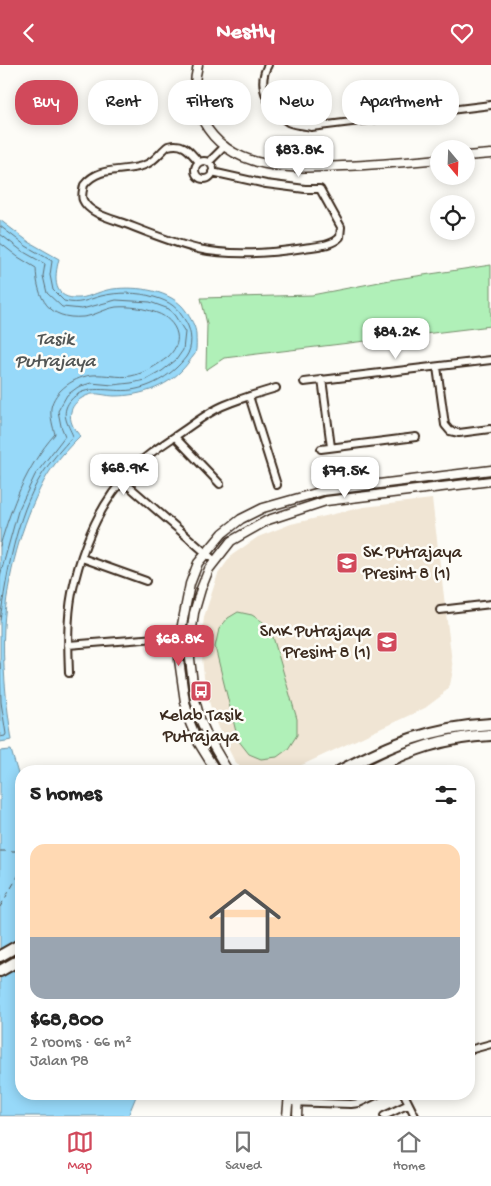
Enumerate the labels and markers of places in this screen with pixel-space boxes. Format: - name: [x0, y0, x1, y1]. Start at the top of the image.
- pin: $83.8K: [258, 135, 340, 178]
- pin: $84.2K: [355, 317, 437, 360]
- pin: $68.9K: [83, 453, 165, 496]
- pin: $79.5K: [304, 457, 386, 499]
- place label: SK Putrajaya Presint 8 (1): [362, 543, 463, 585]
- school or university icon: SK Putrajaya Presint 8 (1): [335, 551, 359, 575]
- place label: SMK Putrajaya Presint 8 (1): [260, 622, 372, 664]
- pin: $68.8K: [138, 625, 220, 667]
- school or university icon: SMK Putrajaya Presint 8 (1): [375, 630, 399, 654]
- bus stop icon: Kelab Tasik Putrajaya: [189, 679, 213, 703]
- place label: Kelab Tasik Putrajaya: [160, 706, 244, 748]

